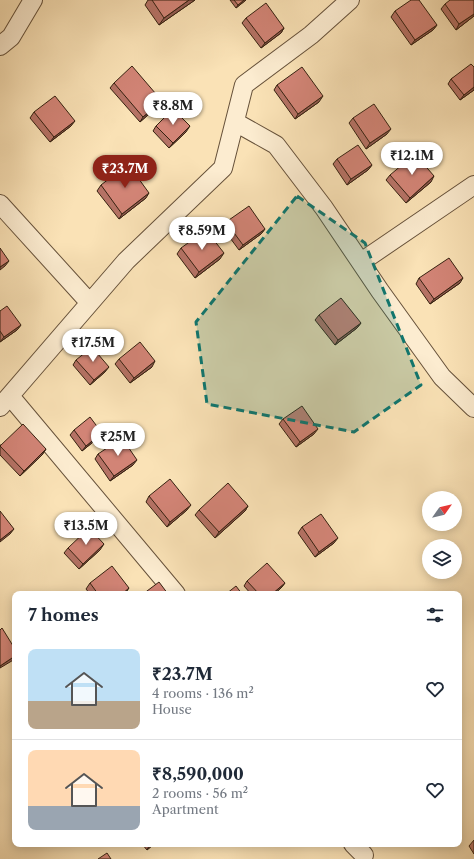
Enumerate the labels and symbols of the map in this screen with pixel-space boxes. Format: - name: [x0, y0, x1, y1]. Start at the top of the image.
- pin: ₹8.8M: [145, 92, 201, 126]
- pin: ₹12.1M: [379, 142, 445, 176]
- pin: ₹23.7M: [92, 155, 158, 189]
- pin: ₹8.59M: [169, 217, 235, 251]
- pin: ₹17.5M: [60, 329, 126, 363]
- pin: ₹25M: [94, 423, 142, 457]
- north arrow: [422, 491, 462, 531]
- pin: ₹13.5M: [53, 512, 119, 546]

